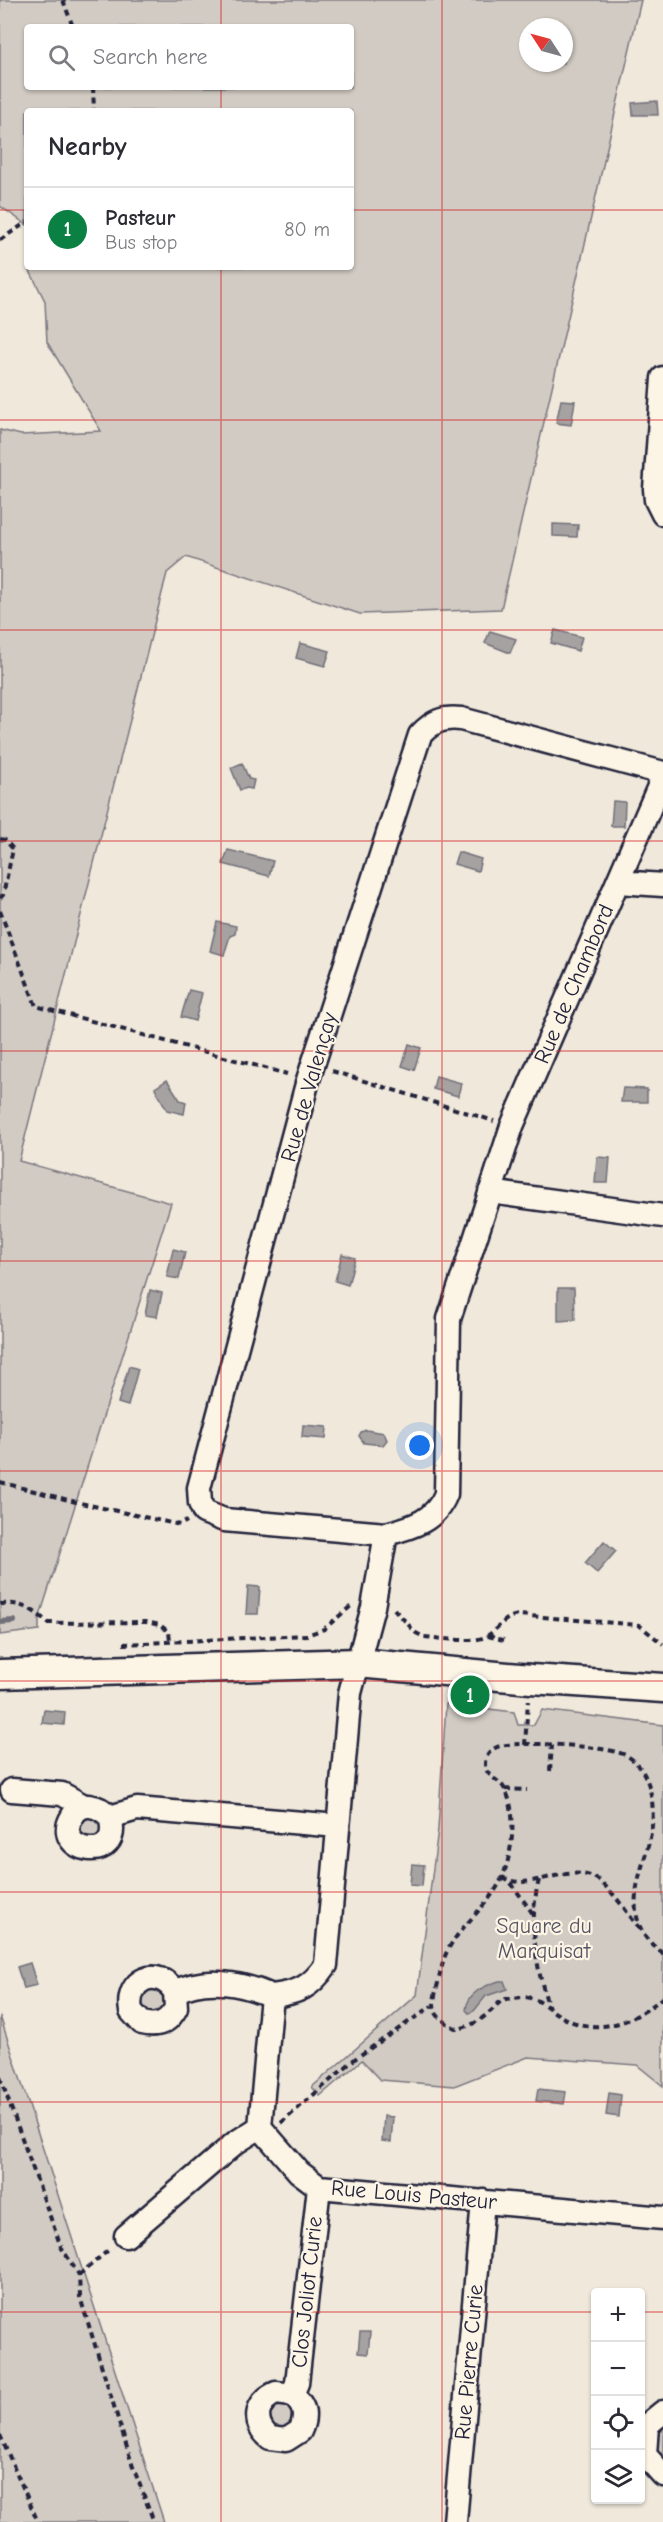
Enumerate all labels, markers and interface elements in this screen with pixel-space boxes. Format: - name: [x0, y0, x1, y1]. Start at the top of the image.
- north arrow: [519, 18, 573, 72]
- search box: [24, 24, 354, 90]
- icon: search: [45, 41, 78, 74]
- text: Search here: [93, 44, 208, 70]
- text: Nearby: [48, 132, 127, 162]
- text: Pasteur: [105, 205, 175, 231]
- text: 1: [64, 218, 71, 241]
- text: 80 m: [284, 218, 330, 241]
- text: Bus stop: [105, 231, 177, 254]
- street label: Rue de Chambord: [529, 900, 619, 1068]
- street label: Rue de Valençay: [275, 1009, 343, 1165]
- your location: [405, 1431, 434, 1460]
- pin: 1: [450, 1672, 490, 1718]
- park label: Square du Marquisat: [496, 1913, 592, 1964]
- street label: Rue Louis Pasteur: [330, 2175, 498, 2215]
- street label: Clos Joliot Curie: [286, 2215, 328, 2369]
- street label: Rue Pierre Curie: [449, 2283, 489, 2441]
- map controls: [591, 2288, 645, 2504]
- button: +: [591, 2288, 645, 2342]
- button: −: [591, 2342, 645, 2396]
- button: locate: [591, 2396, 645, 2450]
- button: layers: [591, 2450, 645, 2504]

